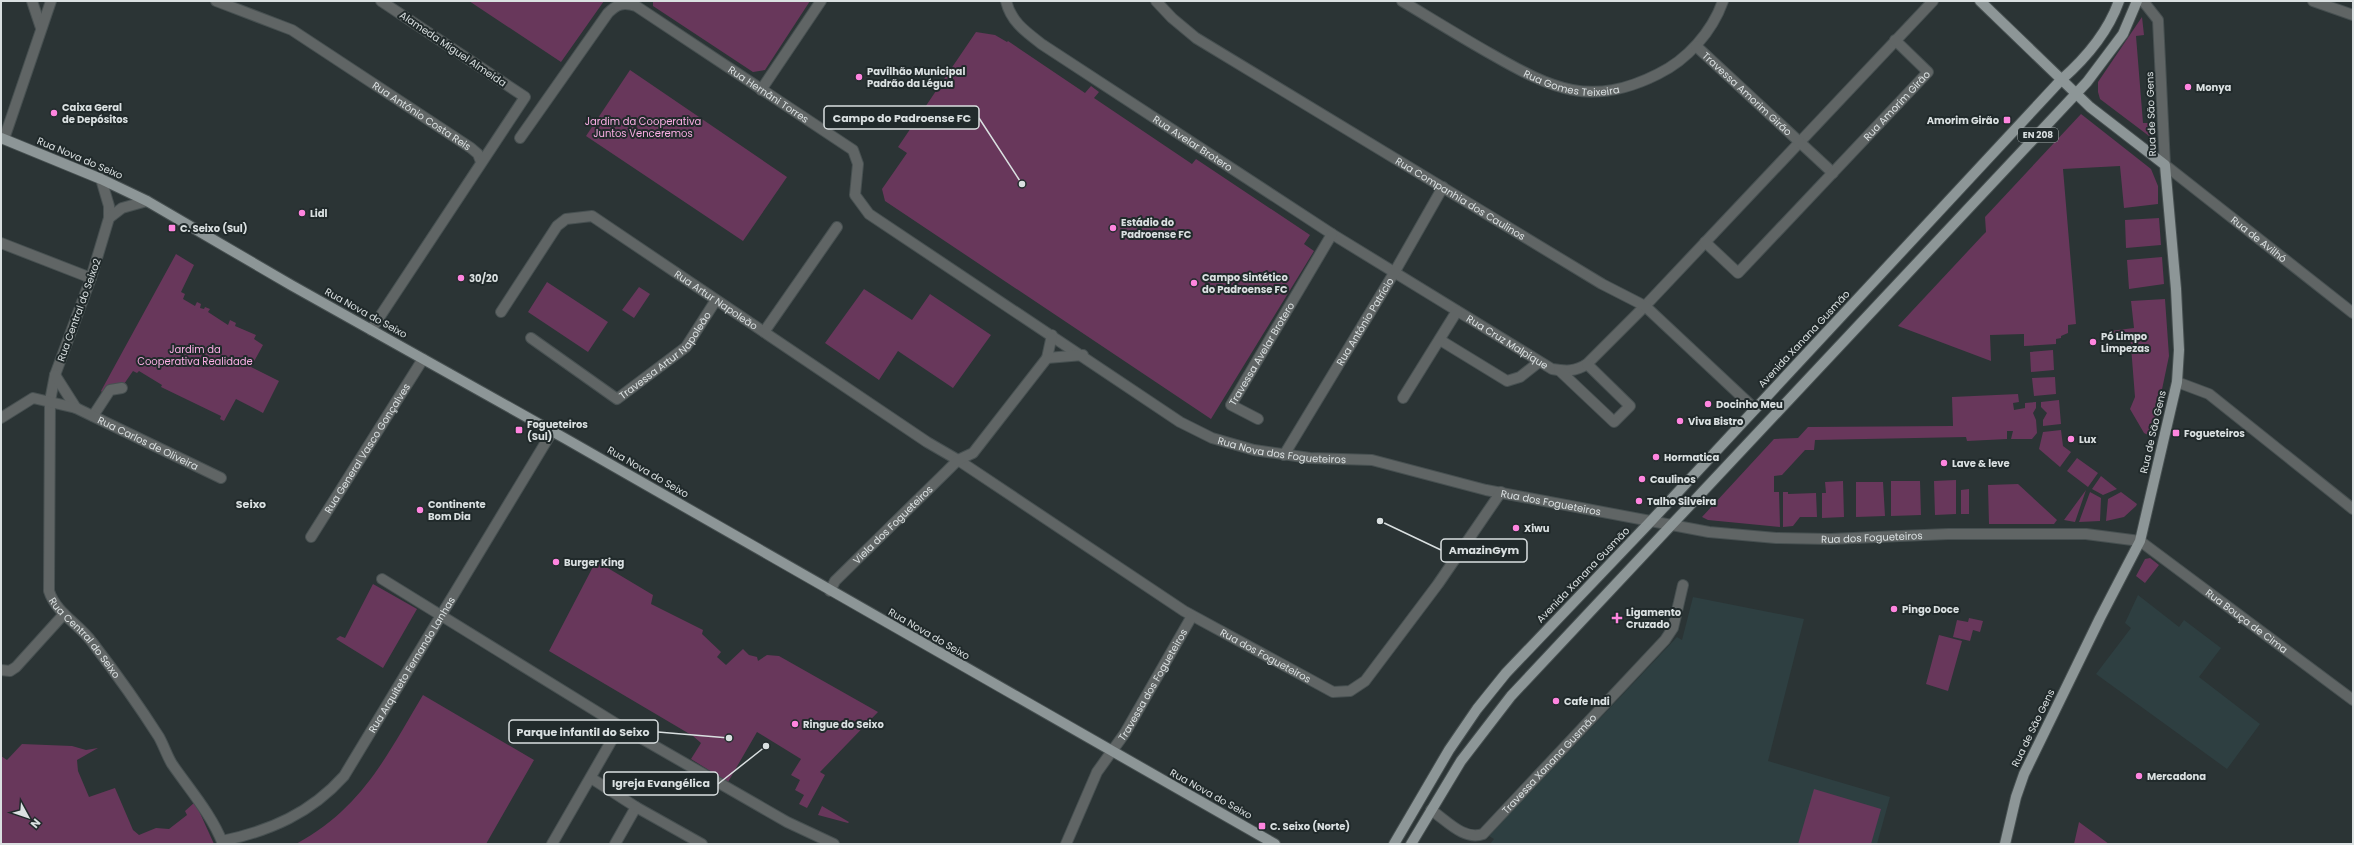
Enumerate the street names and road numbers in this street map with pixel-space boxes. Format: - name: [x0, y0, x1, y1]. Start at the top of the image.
- street label: Alameda Miguel Almeida: [397, 8, 509, 90]
- street label: Travessa Amorim Girão: [1699, 48, 1796, 139]
- street label: Rua Hernâni Torres: [725, 62, 812, 126]
- street label: Rua Gomes Teixeira: [1521, 66, 1621, 99]
- street label: Rua Amorim Girão: [1860, 67, 1933, 144]
- street label: Rua de São Gens: [2142, 71, 2160, 157]
- street label: Rua António Costa Reis: [370, 78, 474, 154]
- street label: Rua Avelar Brotero: [1150, 111, 1236, 175]
- road number: EN 208: [2018, 128, 2058, 142]
- street label: Rua Nova do Seixo: [35, 133, 125, 183]
- street label: Rua Companhia dos Caulinos: [1393, 153, 1528, 244]
- street label: Rua de Avilhó: [2228, 212, 2290, 266]
- street label: Rua Central do Seixo2: [53, 256, 105, 364]
- street label: Rua Artur Napoleão: [671, 266, 761, 333]
- street label: Rua António Patrício: [1332, 275, 1397, 368]
- street label: Rua Nova do Seixo: [322, 284, 410, 342]
- street label: Avenida Xanana Gusmão: [1755, 287, 1853, 391]
- street label: Travessa Avelar Brotero: [1225, 299, 1298, 408]
- street label: Travessa Artur Napoleão: [616, 309, 714, 403]
- street label: Rua Cruz Malpique: [1464, 311, 1551, 373]
- street label: Rua General Vasco Gonçalves: [320, 380, 413, 516]
- street label: Rua de São Gens: [2136, 389, 2170, 475]
- street label: Rua Carlos de Oliveira: [95, 412, 201, 474]
- street label: Rua Nova dos Fogueteiros: [1216, 433, 1346, 467]
- street label: Rua Nova do Seixo: [604, 443, 692, 501]
- street label: Viela dos Fogueteiros: [849, 482, 936, 567]
- street label: Rua dos Fogueteiros: [1500, 485, 1602, 519]
- street label: Avenida Xanana Gusmão: [1533, 524, 1633, 626]
- street label: Rua dos Fogueteiros: [1821, 528, 1923, 547]
- street label: Rua Bouça de Cima: [2203, 585, 2291, 656]
- street label: Rua Central do Seixo: [45, 594, 124, 681]
- street label: Rua Arquiteto Fernando Lanhas: [364, 594, 458, 736]
- street label: Rua Nova do Seixo: [885, 605, 973, 663]
- street label: Rua dos Fogueteiros: [1218, 625, 1314, 686]
- street label: Travessa dos Fogueteiros: [1114, 626, 1191, 744]
- street label: Rua de São Gens: [2008, 687, 2058, 769]
- street label: Travessa Xanana Gusmão: [1498, 710, 1600, 817]
- street label: Rua Nova do Seixo: [1167, 765, 1255, 823]

